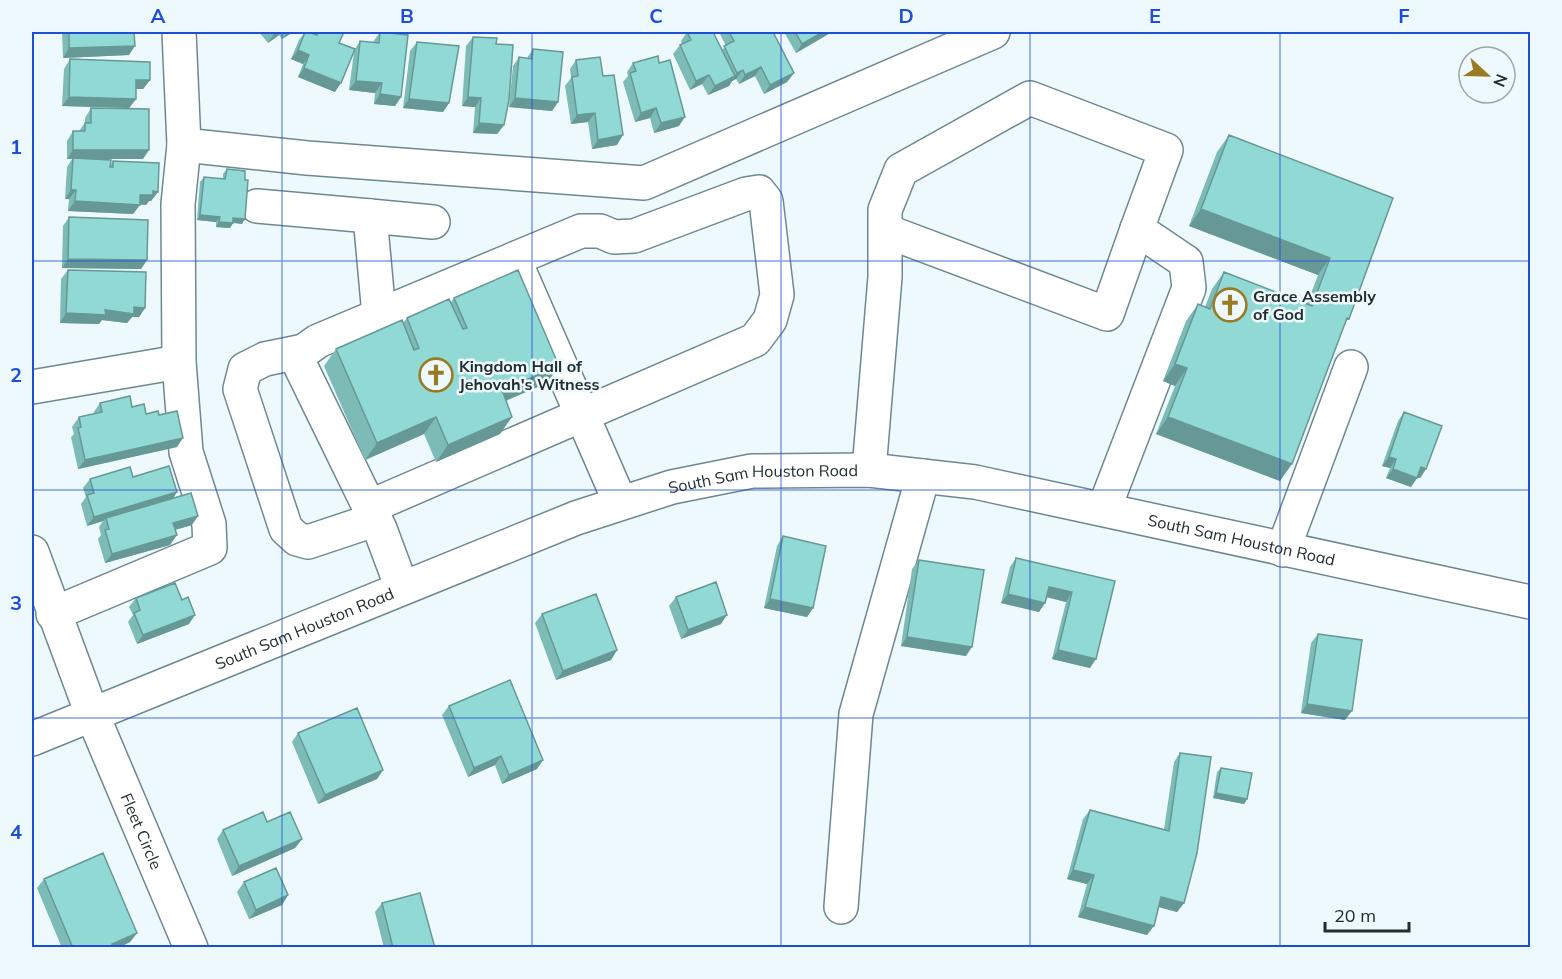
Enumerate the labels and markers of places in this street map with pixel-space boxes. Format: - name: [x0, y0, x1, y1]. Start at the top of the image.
- place label: Grace Assembly of God: [1253, 286, 1376, 324]
- church icon: Grace Assembly of God: [1212, 287, 1248, 323]
- place label: Kingdom Hall of Jehovah's Witness: [459, 356, 600, 394]
- church icon: Kingdom Hall of Jehovah's Witness: [418, 357, 454, 393]

